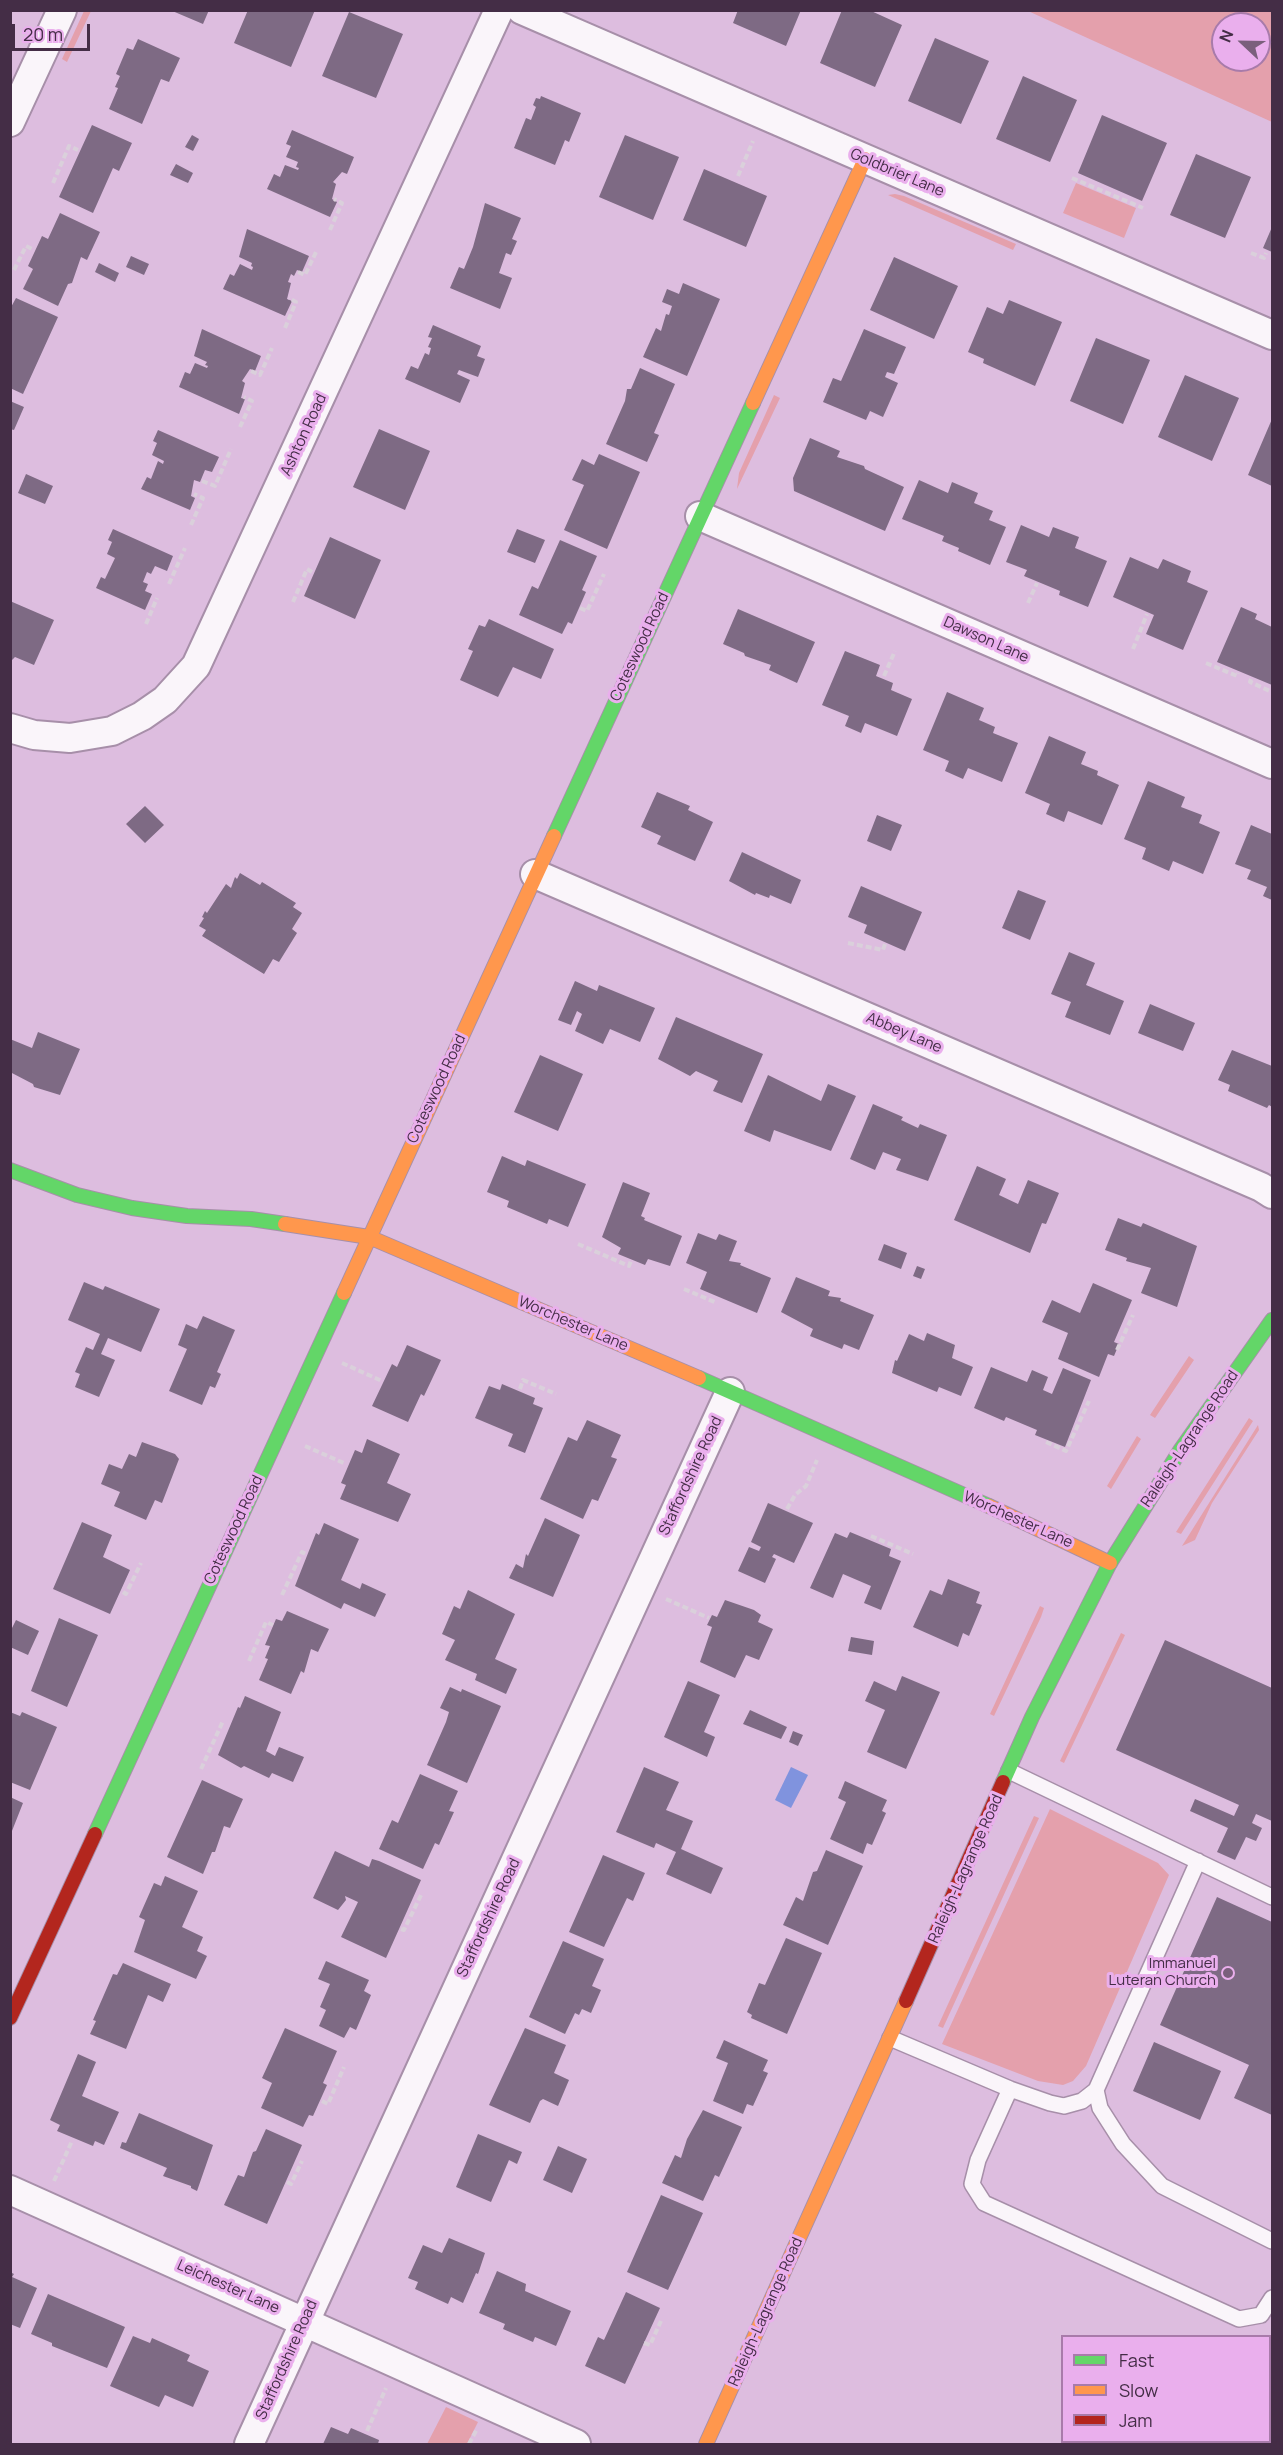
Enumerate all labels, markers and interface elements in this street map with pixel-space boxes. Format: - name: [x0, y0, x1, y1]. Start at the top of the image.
- scale bar: [15, 12, 93, 50]
- north arrow: [1211, 12, 1271, 72]
- text: 20 m: [23, 22, 63, 46]
- text: N: [1214, 27, 1239, 45]
- street label: Goldbrier Lane: [847, 145, 947, 201]
- street label: Ashton Road: [277, 391, 331, 479]
- street label: Coteswood Road: [607, 590, 673, 704]
- street label: Dawson Lane: [941, 613, 1031, 667]
- street label: Abbey Lane: [863, 1009, 945, 1057]
- street label: Coteswood Road: [404, 1032, 470, 1146]
- street label: Worchester Lane: [515, 1293, 631, 1355]
- street label: Raleigh-Lagrange Road: [1138, 1367, 1242, 1511]
- street label: Staffordshire Road: [656, 1414, 726, 1538]
- street label: Coteswood Road: [201, 1473, 267, 1587]
- street label: Worchester Lane: [961, 1488, 1075, 1552]
- street label: Raleigh-Lagrange Road: [925, 1792, 1007, 1946]
- street label: Staffordshire Road: [454, 1856, 524, 1980]
- place label: Immanuel Luteran Church: [1109, 1955, 1216, 1990]
- marker: Immanuel Luteran Church: [1221, 1966, 1235, 1980]
- street label: Raleigh-Lagrange Road: [725, 2235, 807, 2389]
- street label: Leichester Lane: [174, 2256, 282, 2318]
- street label: Staffordshire Road: [253, 2297, 321, 2423]
- legend: [1061, 2335, 1271, 2443]
- text: Fast: [1119, 2348, 1154, 2372]
- text: Slow: [1119, 2378, 1158, 2402]
- text: Jam: [1119, 2408, 1153, 2432]

